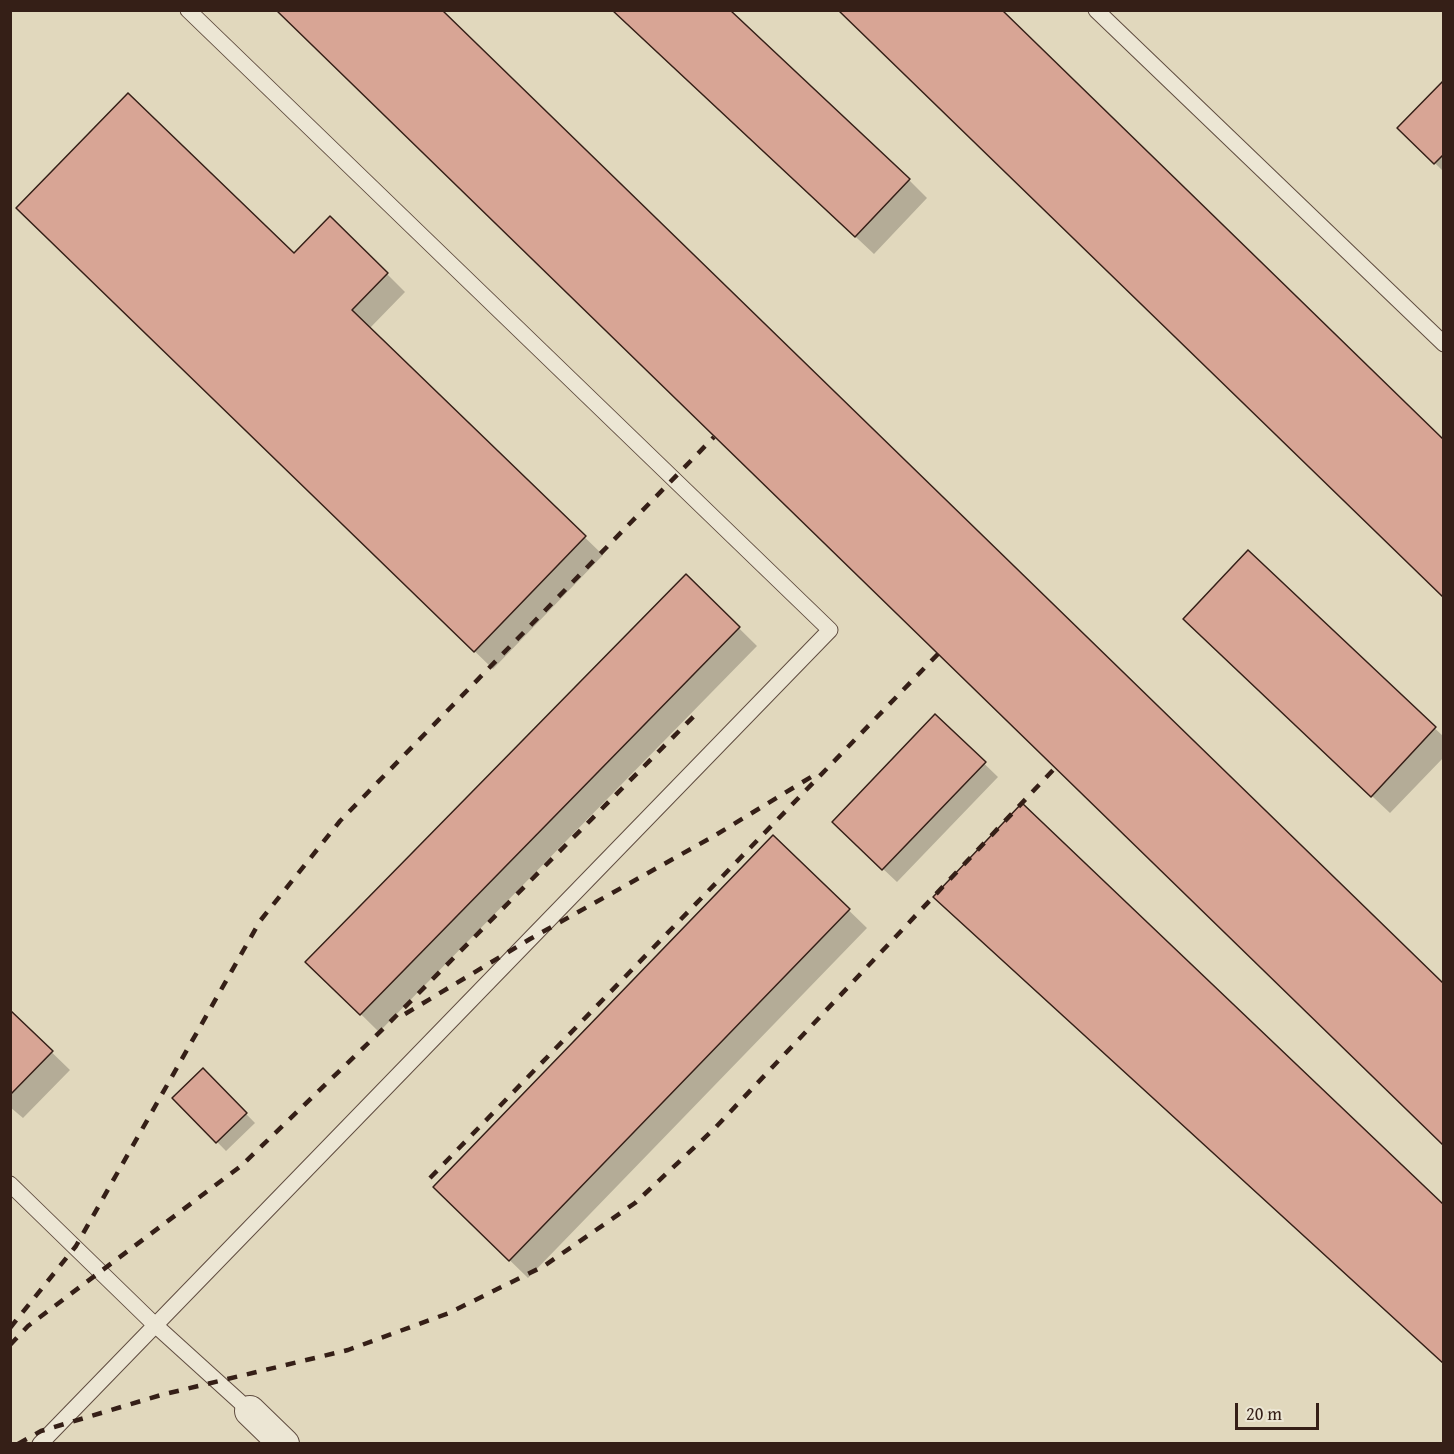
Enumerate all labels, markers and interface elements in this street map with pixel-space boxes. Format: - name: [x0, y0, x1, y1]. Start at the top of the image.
- scale bar: [1238, 1391, 1322, 1429]
- text: 20 m: [1246, 1400, 1282, 1427]

